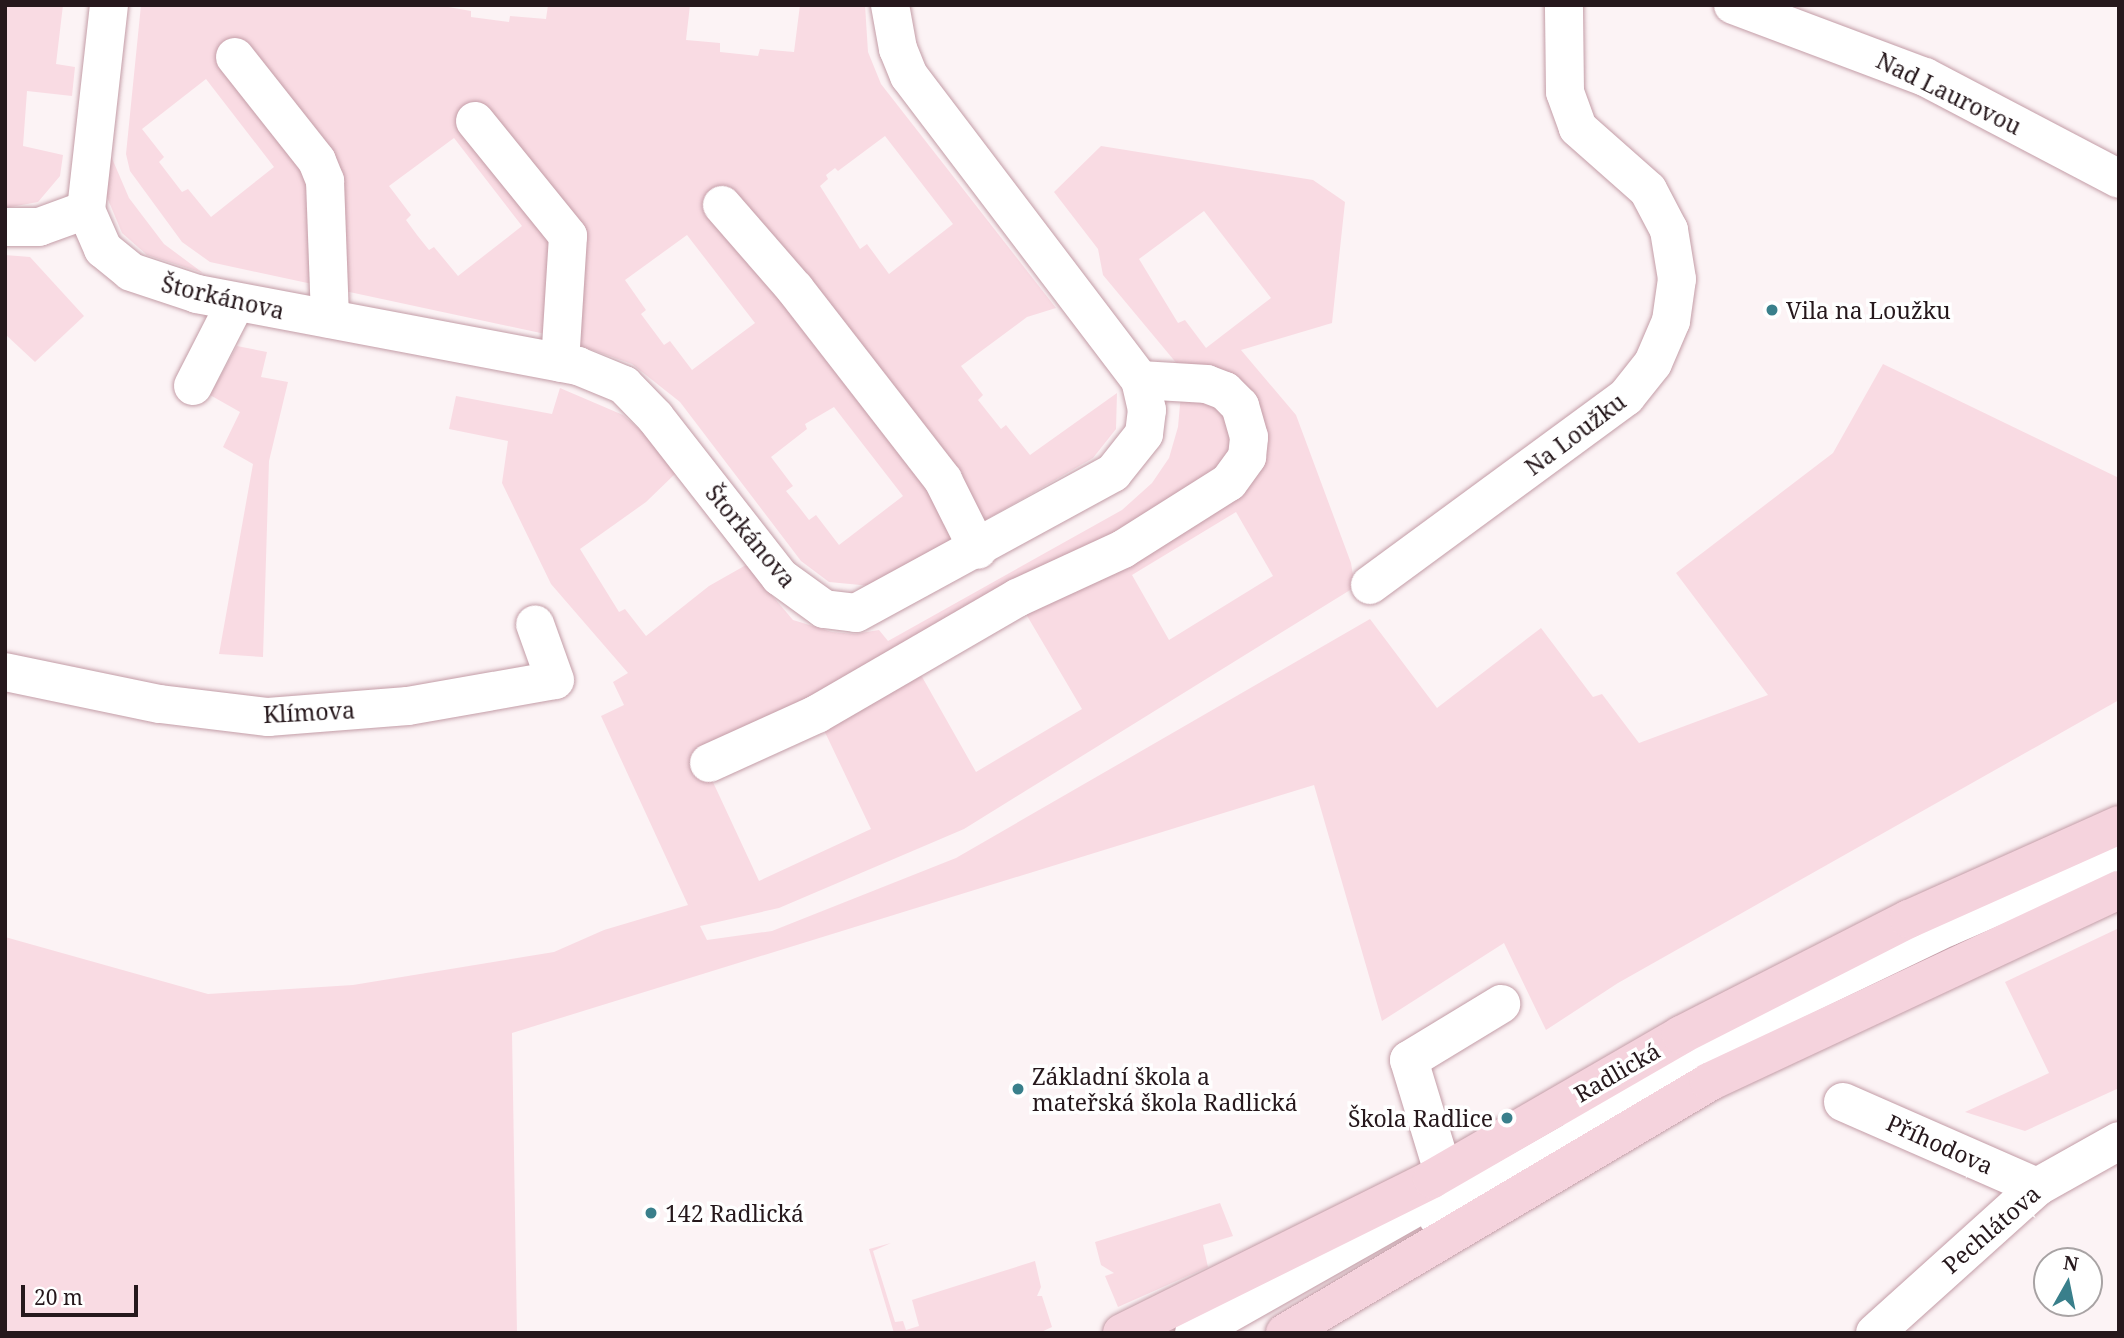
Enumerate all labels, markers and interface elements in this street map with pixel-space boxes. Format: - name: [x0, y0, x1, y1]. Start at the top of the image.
- street label: Nad Laurovou: [1872, 46, 2026, 140]
- street label: Štorkánova: [159, 269, 287, 325]
- place label: Vila na Loužku: [1786, 296, 1951, 324]
- marker: Vila na Loužku: [1764, 302, 1780, 318]
- street label: Na Loužku: [1519, 387, 1631, 481]
- street label: Štorkánova: [700, 479, 802, 593]
- street label: Klímova: [262, 696, 356, 728]
- street label: Radlická: [1569, 1036, 1665, 1108]
- place label: Základní škola a mateřská škola Radlická: [1032, 1062, 1298, 1116]
- marker: Základní škola a mateřská škola Radlická: [1010, 1081, 1026, 1097]
- place label: Škola Radlice: [1348, 1104, 1493, 1132]
- street label: Příhodova: [1882, 1108, 1998, 1180]
- marker: Škola Radlice: [1499, 1110, 1515, 1126]
- street label: Pechlátova: [1937, 1179, 2045, 1279]
- place label: 142 Radlická: [665, 1199, 804, 1227]
- marker: 142 Radlická: [643, 1205, 659, 1221]
- north arrow: [2033, 1247, 2103, 1317]
- text: N: [2062, 1249, 2080, 1277]
- scale bar: [24, 1272, 142, 1316]
- text: 20 m: [34, 1283, 83, 1311]

